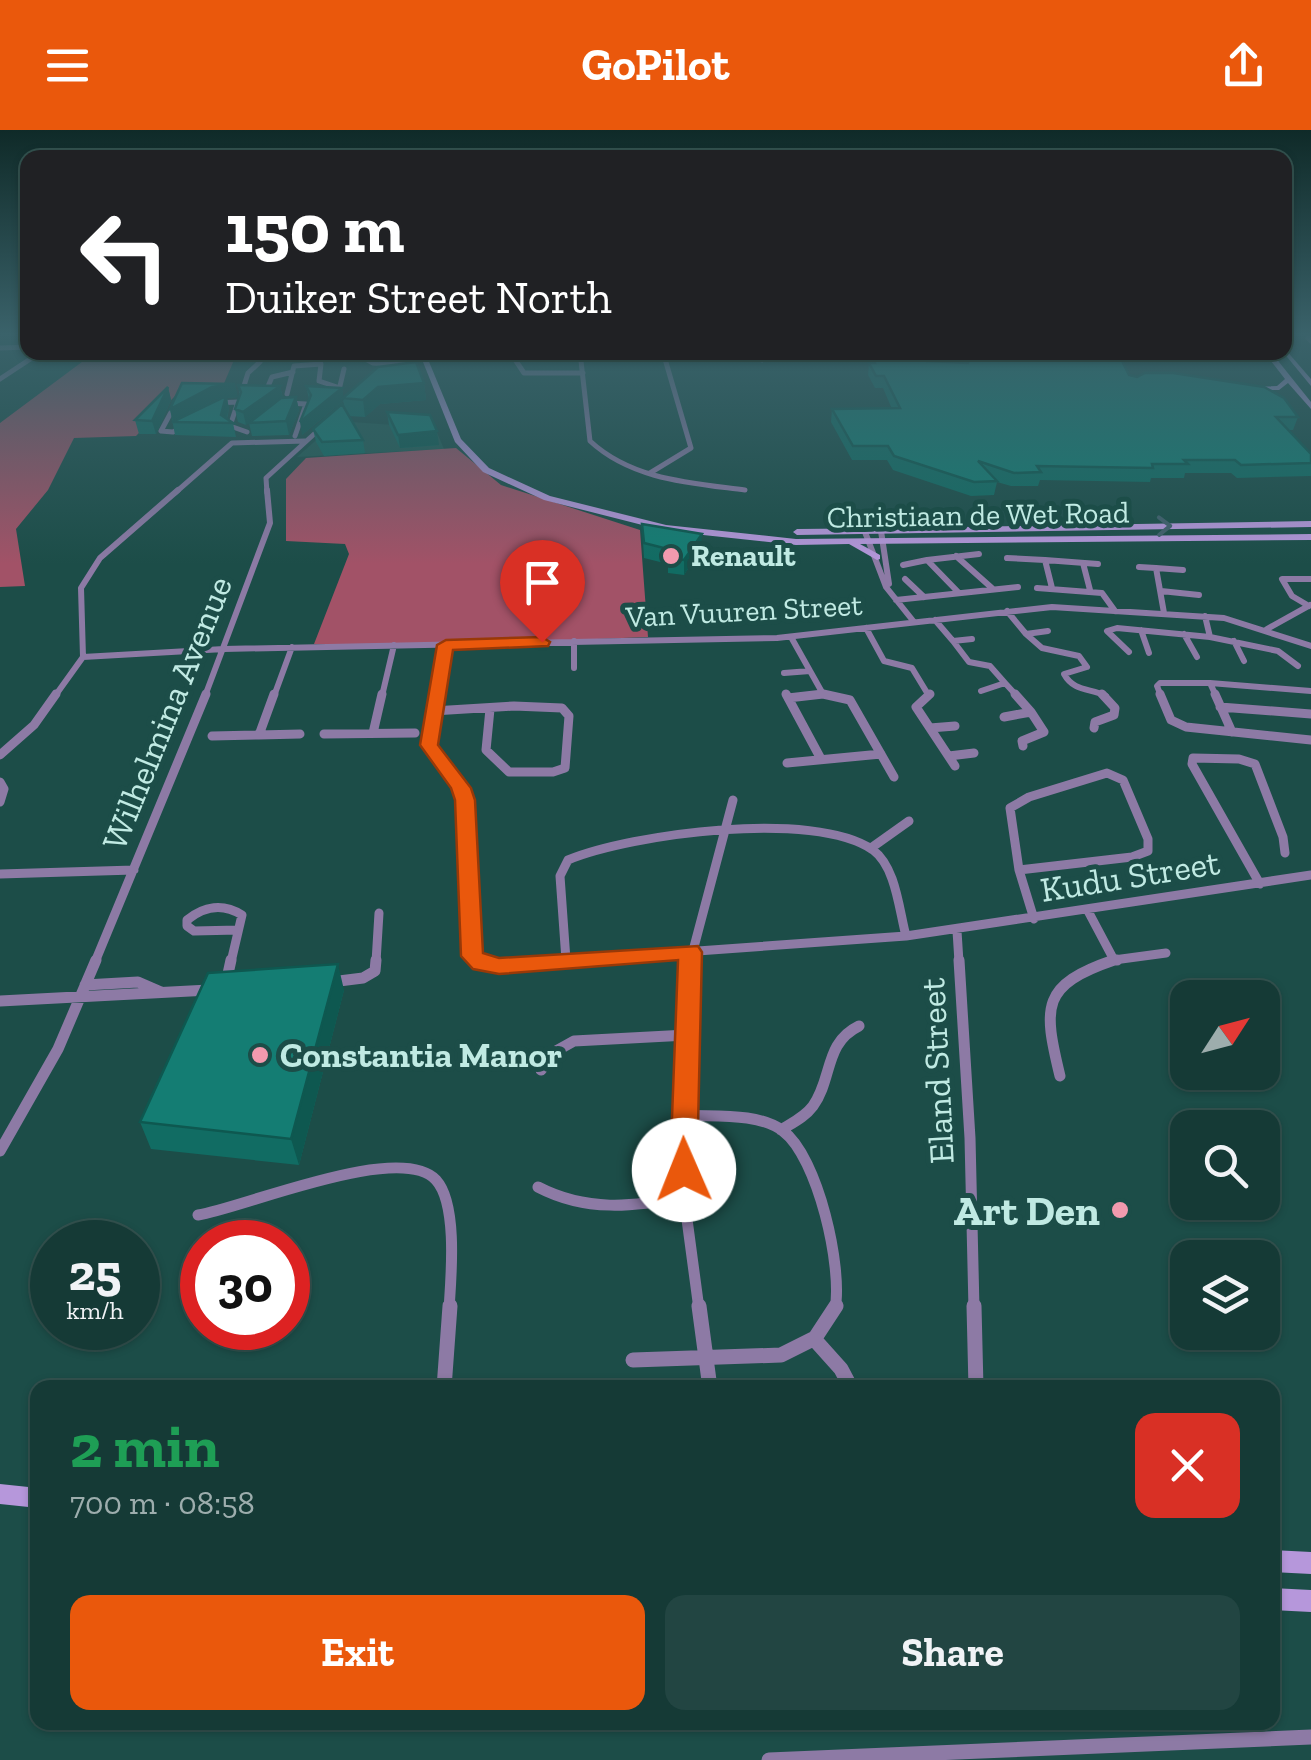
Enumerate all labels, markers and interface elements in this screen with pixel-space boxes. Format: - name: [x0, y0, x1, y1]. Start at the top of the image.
- icon: menu: [40, 38, 95, 93]
- text: GoPilot: [582, 38, 729, 92]
- icon: share: [1216, 38, 1271, 93]
- text: 150 m: [225, 186, 405, 270]
- icon: left: [60, 190, 190, 320]
- text: Duiker Street North: [225, 271, 612, 325]
- street label: Christiaan de Wet Road: [827, 494, 1130, 536]
- one-way arrow: [1156, 515, 1172, 536]
- place label: Renault: [691, 538, 796, 574]
- pin: [500, 540, 585, 643]
- marker: Renault: [660, 545, 682, 567]
- icon: arrive: [515, 555, 570, 610]
- street label: Wilhelmina Avenue: [93, 570, 241, 856]
- street label: Van Vuuren Street: [624, 587, 863, 635]
- street label: Kudu Street: [1037, 841, 1223, 911]
- street label: Eland Street: [911, 977, 963, 1165]
- north arrow: [1170, 980, 1280, 1090]
- map controls: [1170, 980, 1280, 1350]
- place label: Constantia Manor: [280, 1034, 562, 1076]
- marker: Constantia Manor: [249, 1044, 271, 1066]
- button: search: [1170, 1110, 1280, 1220]
- position arrow: [632, 1118, 736, 1222]
- place label: Art Den: [954, 1185, 1100, 1236]
- marker: Art Den: [1109, 1199, 1131, 1221]
- speed limit sign: 30: [180, 1220, 310, 1350]
- button: layers: [1170, 1240, 1280, 1350]
- text: 25: [69, 1243, 121, 1303]
- text: km/h: [66, 1295, 124, 1325]
- text: 2 min: [70, 1410, 220, 1482]
- button: close: [1135, 1413, 1240, 1518]
- text: 700 m · 08:58: [70, 1484, 255, 1522]
- button: Exit: [70, 1595, 645, 1710]
- button: Share: [665, 1595, 1240, 1710]

